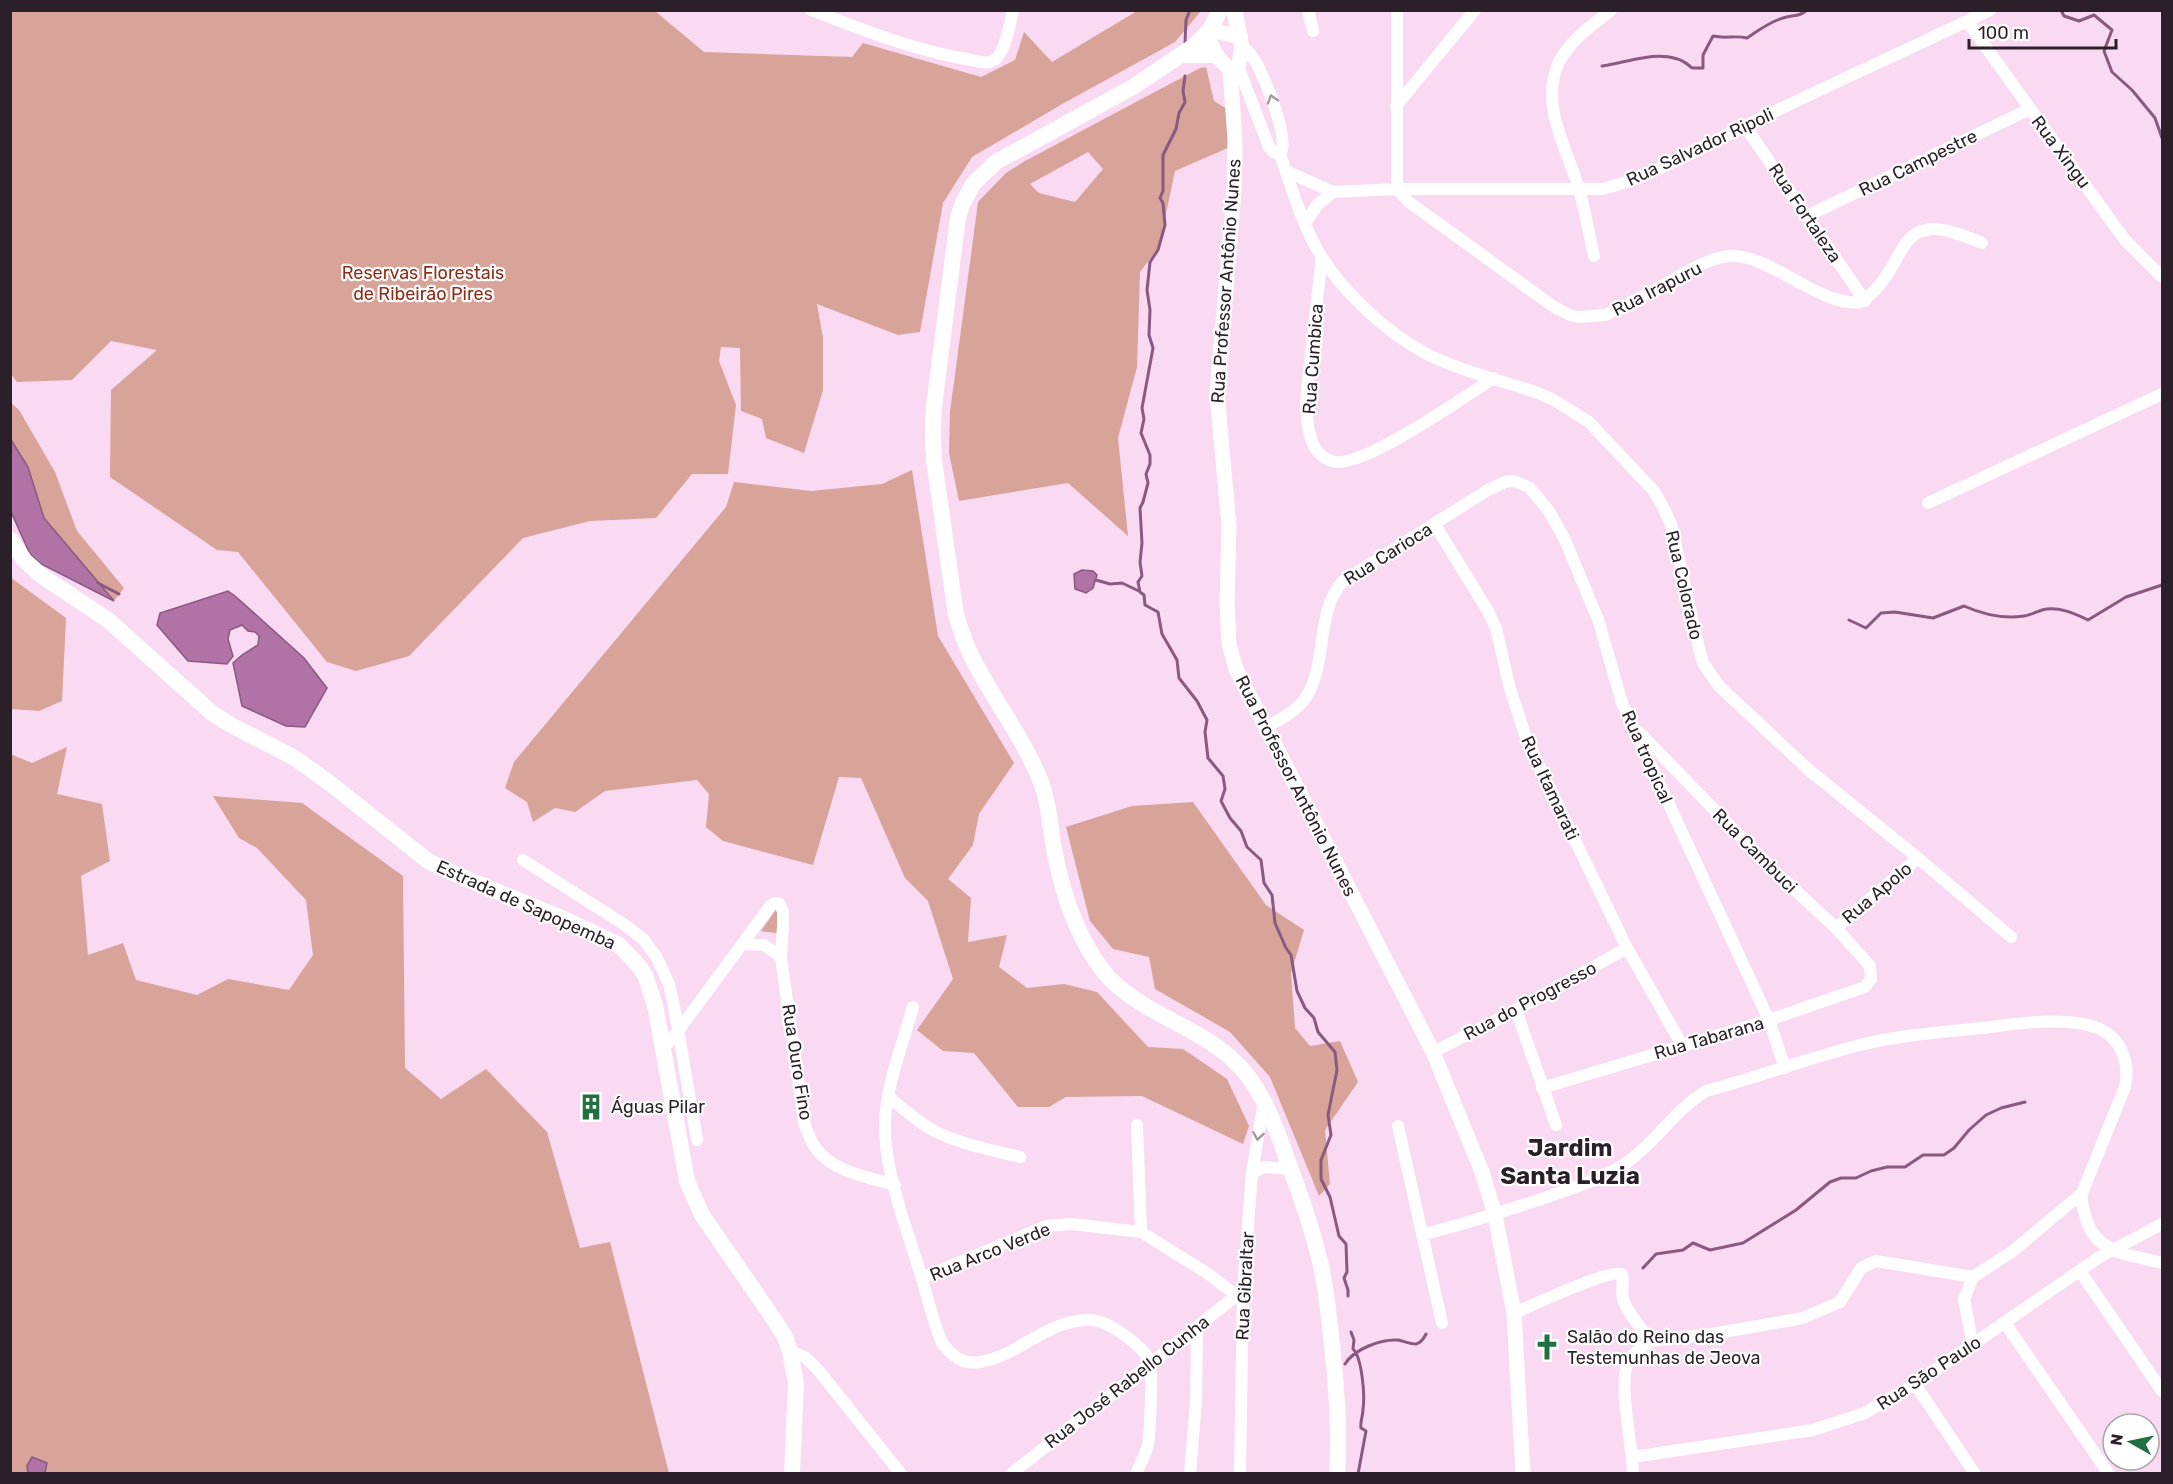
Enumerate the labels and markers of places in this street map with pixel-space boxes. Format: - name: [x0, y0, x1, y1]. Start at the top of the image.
- building icon: Águas Pilar: [576, 1092, 606, 1122]
- place label: Águas Pilar: [611, 1096, 705, 1118]
- place label: Salão do Reino das Testemunhas de Jeova: [1567, 1326, 1761, 1369]
- church icon: Salão do Reino das Testemunhas de Jeova: [1532, 1332, 1562, 1362]

